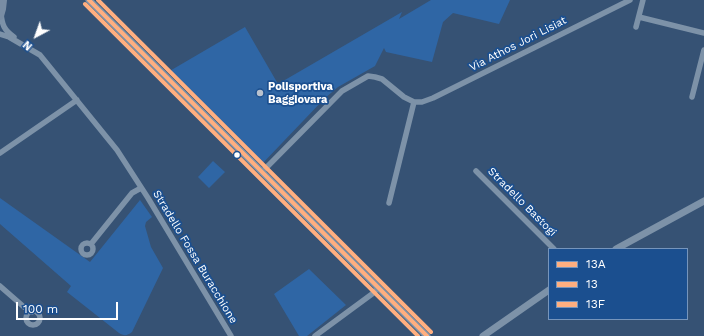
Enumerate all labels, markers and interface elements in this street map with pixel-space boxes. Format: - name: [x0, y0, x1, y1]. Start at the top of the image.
- street label: Via Athos Jori Lisiat: [467, 14, 569, 74]
- north arrow: [16, 16, 56, 56]
- text: N: [20, 38, 35, 53]
- place label: Polisportiva Baggiovara: [268, 80, 333, 106]
- marker: Polisportiva Baggiovara: [255, 88, 265, 98]
- unlabelled marker: [232, 150, 242, 160]
- street label: Stradello Bastogi: [485, 165, 559, 239]
- street label: Stradello Fossa Buracchione: [150, 188, 240, 326]
- legend: [548, 248, 688, 320]
- text: 13A: [586, 257, 606, 271]
- text: 13: [586, 277, 598, 291]
- scale bar: [18, 294, 120, 320]
- text: 13F: [586, 297, 605, 311]
- text: 100 m: [23, 302, 58, 316]

